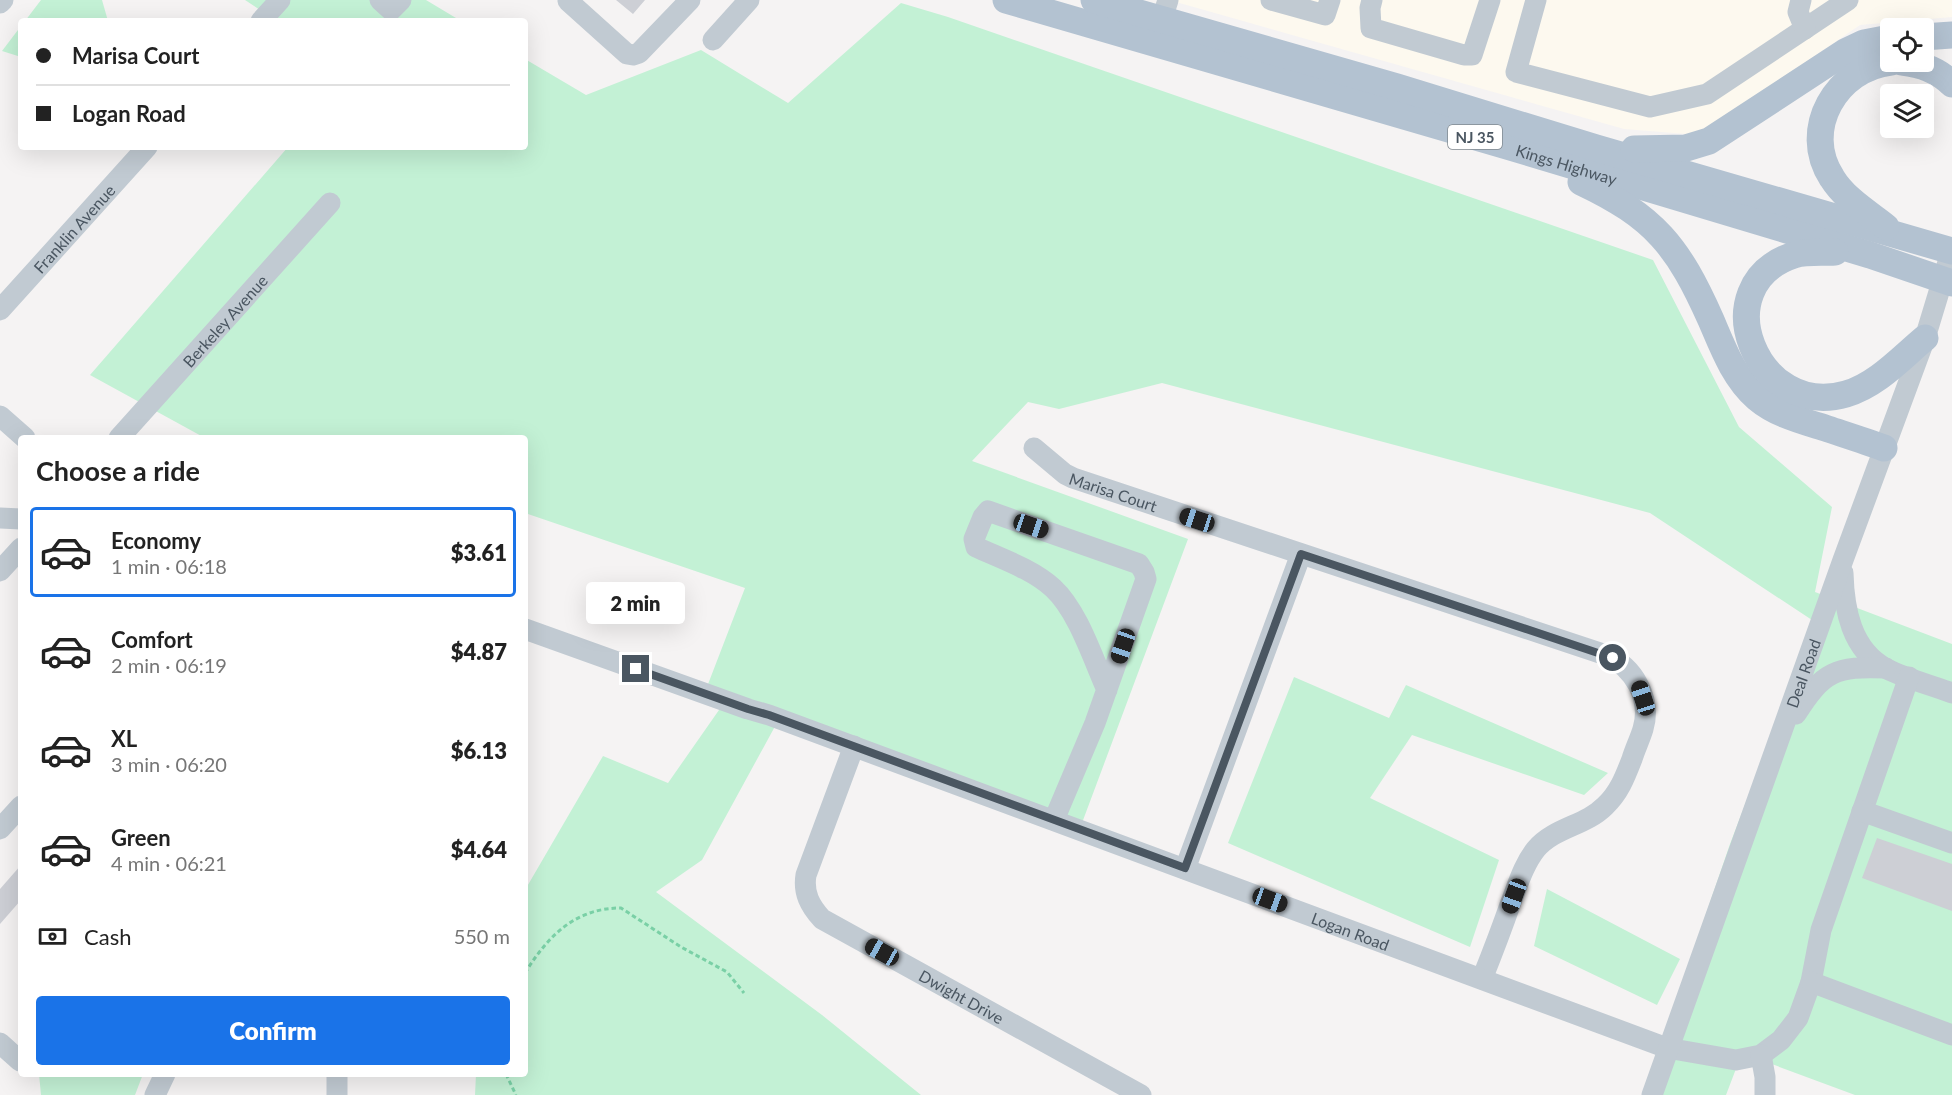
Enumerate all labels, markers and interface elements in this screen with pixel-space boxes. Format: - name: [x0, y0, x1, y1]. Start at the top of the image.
- map controls: [1880, 18, 1934, 138]
- button: locate: [1880, 18, 1934, 72]
- text: Marisa Court: [72, 42, 199, 69]
- button: layers: [1880, 84, 1934, 138]
- text: Logan Road: [72, 100, 186, 127]
- road number: NJ 35: [1448, 125, 1502, 149]
- street label: Kings Highway: [1514, 140, 1620, 188]
- street label: Franklin Avenue: [29, 180, 118, 276]
- street label: Berkeley Avenue: [178, 271, 271, 370]
- text: Choose a ride: [36, 454, 200, 487]
- street label: Marisa Court: [1067, 468, 1160, 515]
- car: [1177, 506, 1217, 534]
- car: [1011, 512, 1051, 540]
- icon: car: [39, 525, 93, 579]
- text: Economy: [111, 527, 201, 554]
- text: $3.61: [451, 539, 507, 566]
- text: 1 min · 06:18: [111, 554, 227, 578]
- callout: 2 min: [586, 582, 686, 624]
- text: 2 min: [611, 591, 660, 615]
- icon: car: [39, 624, 93, 678]
- text: Comfort: [111, 626, 193, 653]
- car: [1109, 626, 1137, 666]
- street label: Deal Road: [1782, 636, 1824, 710]
- text: $4.87: [451, 638, 507, 665]
- route start: [1599, 644, 1626, 671]
- text: 2 min · 06:19: [111, 653, 227, 677]
- route end: [622, 655, 649, 682]
- car: [1629, 678, 1657, 718]
- icon: car: [39, 723, 93, 777]
- text: XL: [111, 725, 137, 752]
- text: $6.13: [451, 737, 507, 764]
- text: 3 min · 06:20: [111, 752, 227, 776]
- icon: car: [39, 822, 93, 876]
- text: Green: [111, 824, 171, 851]
- text: $4.64: [451, 836, 507, 863]
- text: 4 min · 06:21: [111, 851, 227, 875]
- car: [1499, 876, 1529, 916]
- car: [1250, 885, 1290, 915]
- street label: Logan Road: [1309, 908, 1392, 954]
- icon: cash: [36, 920, 69, 953]
- text: Cash: [84, 923, 131, 950]
- text: 550 m: [454, 924, 510, 948]
- car: [862, 935, 902, 969]
- street label: Dwight Drive: [916, 965, 1007, 1027]
- button: Confirm: [36, 996, 510, 1065]

